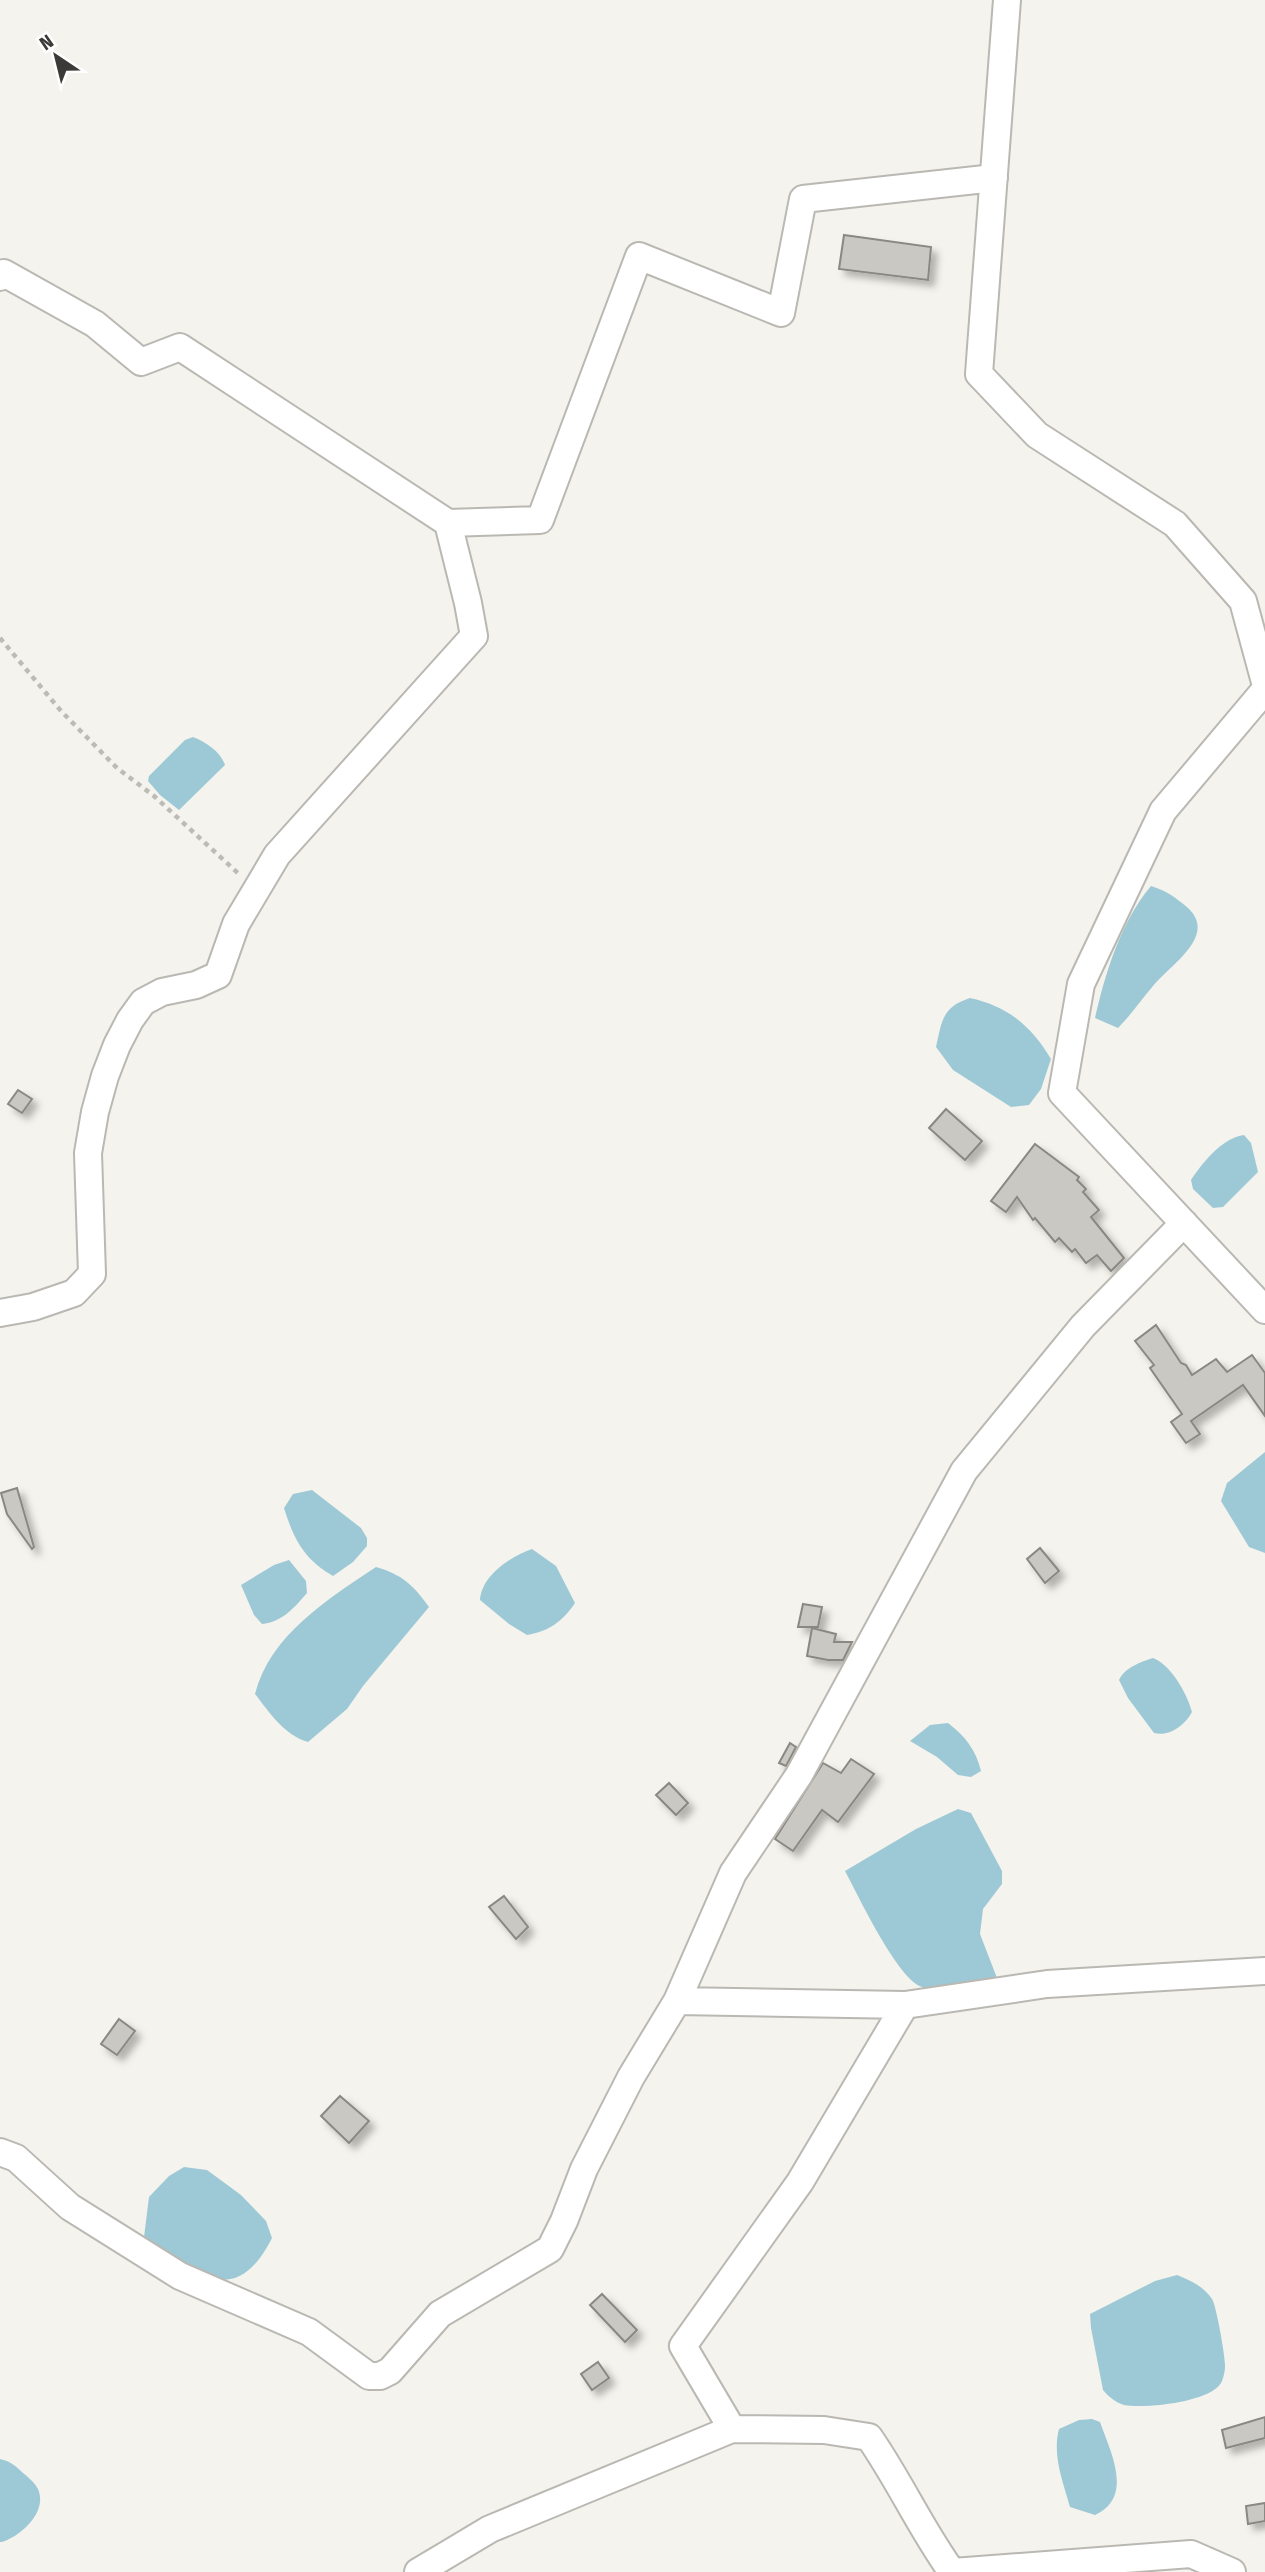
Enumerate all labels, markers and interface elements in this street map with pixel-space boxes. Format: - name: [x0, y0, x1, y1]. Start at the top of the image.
- north arrow: [21, 21, 91, 91]
- text: N: [35, 30, 58, 55]

